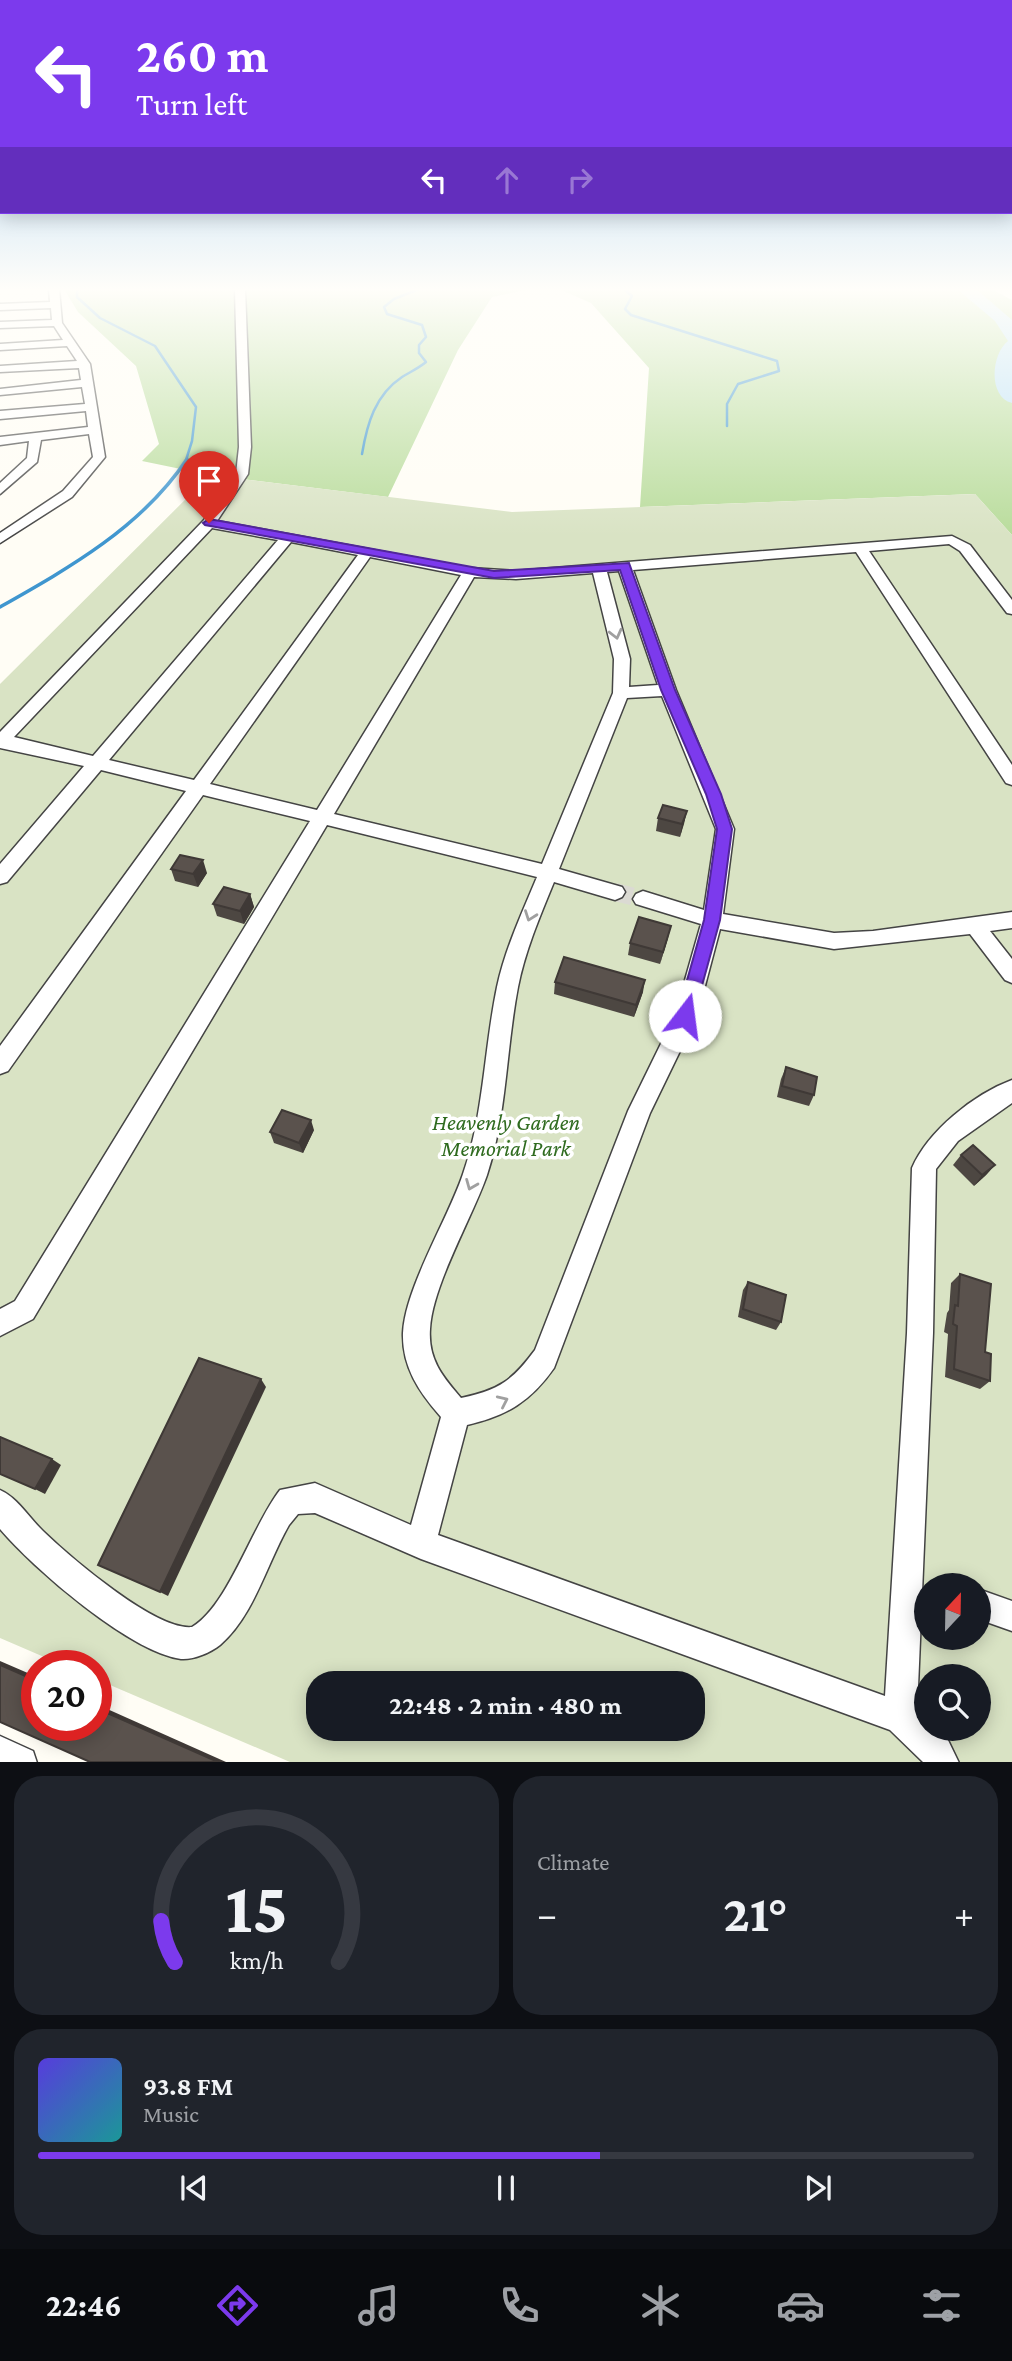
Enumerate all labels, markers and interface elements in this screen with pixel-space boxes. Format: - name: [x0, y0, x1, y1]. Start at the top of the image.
- icon: left: [21, 28, 112, 119]
- text: 260 m: [136, 28, 268, 83]
- text: Turn left: [136, 86, 247, 122]
- icon: left: [415, 161, 453, 199]
- icon: ahead: [488, 161, 526, 199]
- icon: right: [561, 161, 599, 199]
- pin: [179, 451, 239, 523]
- icon: arrive: [190, 462, 228, 500]
- one-way arrow: [608, 628, 622, 640]
- one-way arrow: [524, 909, 538, 921]
- position arrow: [648, 979, 722, 1053]
- park label: Heavenly Garden Memorial Park: [432, 1109, 580, 1161]
- one-way arrow: [465, 1178, 479, 1190]
- one-way arrow: [496, 1395, 508, 1409]
- north arrow: [914, 1573, 990, 1650]
- map controls: [914, 1573, 991, 1741]
- speed limit sign: 20: [21, 1650, 112, 1741]
- button: search: [914, 1664, 991, 1741]
- text: 22:48 · 2 min · 480 m: [389, 1691, 622, 1720]
- text: Climate: [537, 1849, 609, 1875]
- text: 15: [225, 1867, 288, 1948]
- text: 21°: [723, 1884, 788, 1942]
- text: −: [537, 1893, 557, 1935]
- text: +: [954, 1893, 974, 1935]
- text: km/h: [230, 1946, 283, 1973]
- text: 93.8 FM: [143, 2072, 233, 2101]
- text: Music: [143, 2101, 199, 2127]
- icon: previous: [175, 2169, 213, 2207]
- icon: pause: [487, 2169, 525, 2207]
- icon: next: [799, 2169, 837, 2207]
- icon: directions: [213, 2281, 262, 2330]
- icon: music: [354, 2281, 403, 2330]
- icon: phone: [495, 2281, 544, 2330]
- icon: climate: [636, 2281, 685, 2330]
- icon: car: [776, 2281, 825, 2330]
- icon: filters: [917, 2281, 966, 2330]
- text: 22:46: [46, 2287, 122, 2323]

